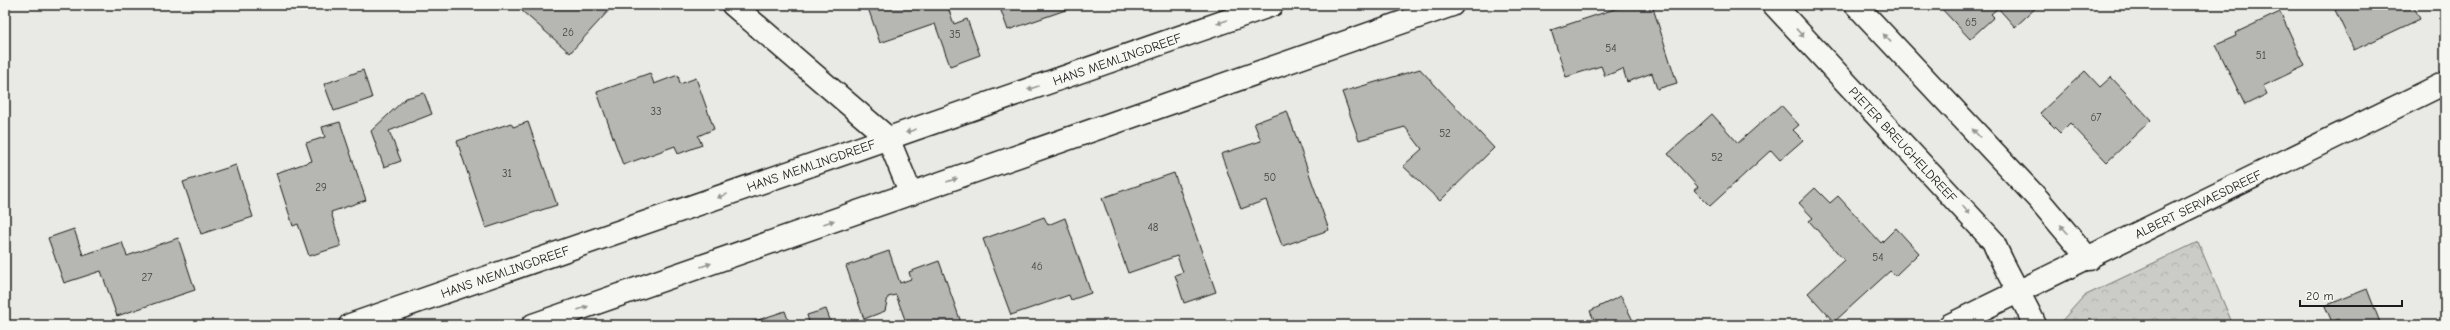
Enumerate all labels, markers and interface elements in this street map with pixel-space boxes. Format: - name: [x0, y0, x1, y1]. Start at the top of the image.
- house number: 65: [1965, 16, 1977, 29]
- one-way arrow: [1216, 20, 1228, 26]
- house number: 26: [562, 26, 574, 39]
- house number: 35: [949, 28, 961, 41]
- one-way arrow: [1796, 28, 1805, 39]
- street label: HANS MEMLINGDREEF: [1051, 30, 1184, 89]
- one-way arrow: [1883, 34, 1892, 43]
- house number: 54: [1605, 42, 1617, 55]
- house number: 51: [2256, 49, 2266, 62]
- street label: PIETER BREUGHELDREEF: [1846, 84, 1960, 206]
- one-way arrow: [1027, 85, 1039, 91]
- house number: 33: [650, 105, 662, 118]
- house number: 67: [2090, 111, 2102, 124]
- house number: 52: [1439, 127, 1451, 140]
- one-way arrow: [904, 128, 916, 134]
- one-way arrow: [1971, 128, 1981, 138]
- street label: HANS MEMLINGDREEF: [745, 136, 878, 195]
- house number: 52: [1711, 151, 1723, 164]
- house number: 31: [502, 167, 512, 180]
- street label: ALBERT SERVAESDREEF: [2132, 167, 2265, 242]
- house number: 50: [1264, 171, 1276, 184]
- one-way arrow: [946, 176, 958, 182]
- house number: 29: [315, 181, 327, 194]
- one-way arrow: [715, 194, 727, 200]
- one-way arrow: [1961, 205, 1970, 215]
- one-way arrow: [823, 219, 835, 225]
- house number: 48: [1148, 221, 1159, 234]
- one-way arrow: [2059, 224, 2068, 235]
- street label: HANS MEMLINGDREEF: [439, 242, 572, 301]
- house number: 54: [1872, 251, 1884, 264]
- house number: 46: [1031, 260, 1043, 273]
- one-way arrow: [701, 262, 713, 268]
- house number: 27: [142, 271, 152, 284]
- scale bar: [2300, 282, 2402, 308]
- text: 20 m: [2306, 289, 2334, 303]
- one-way arrow: [578, 304, 590, 310]

